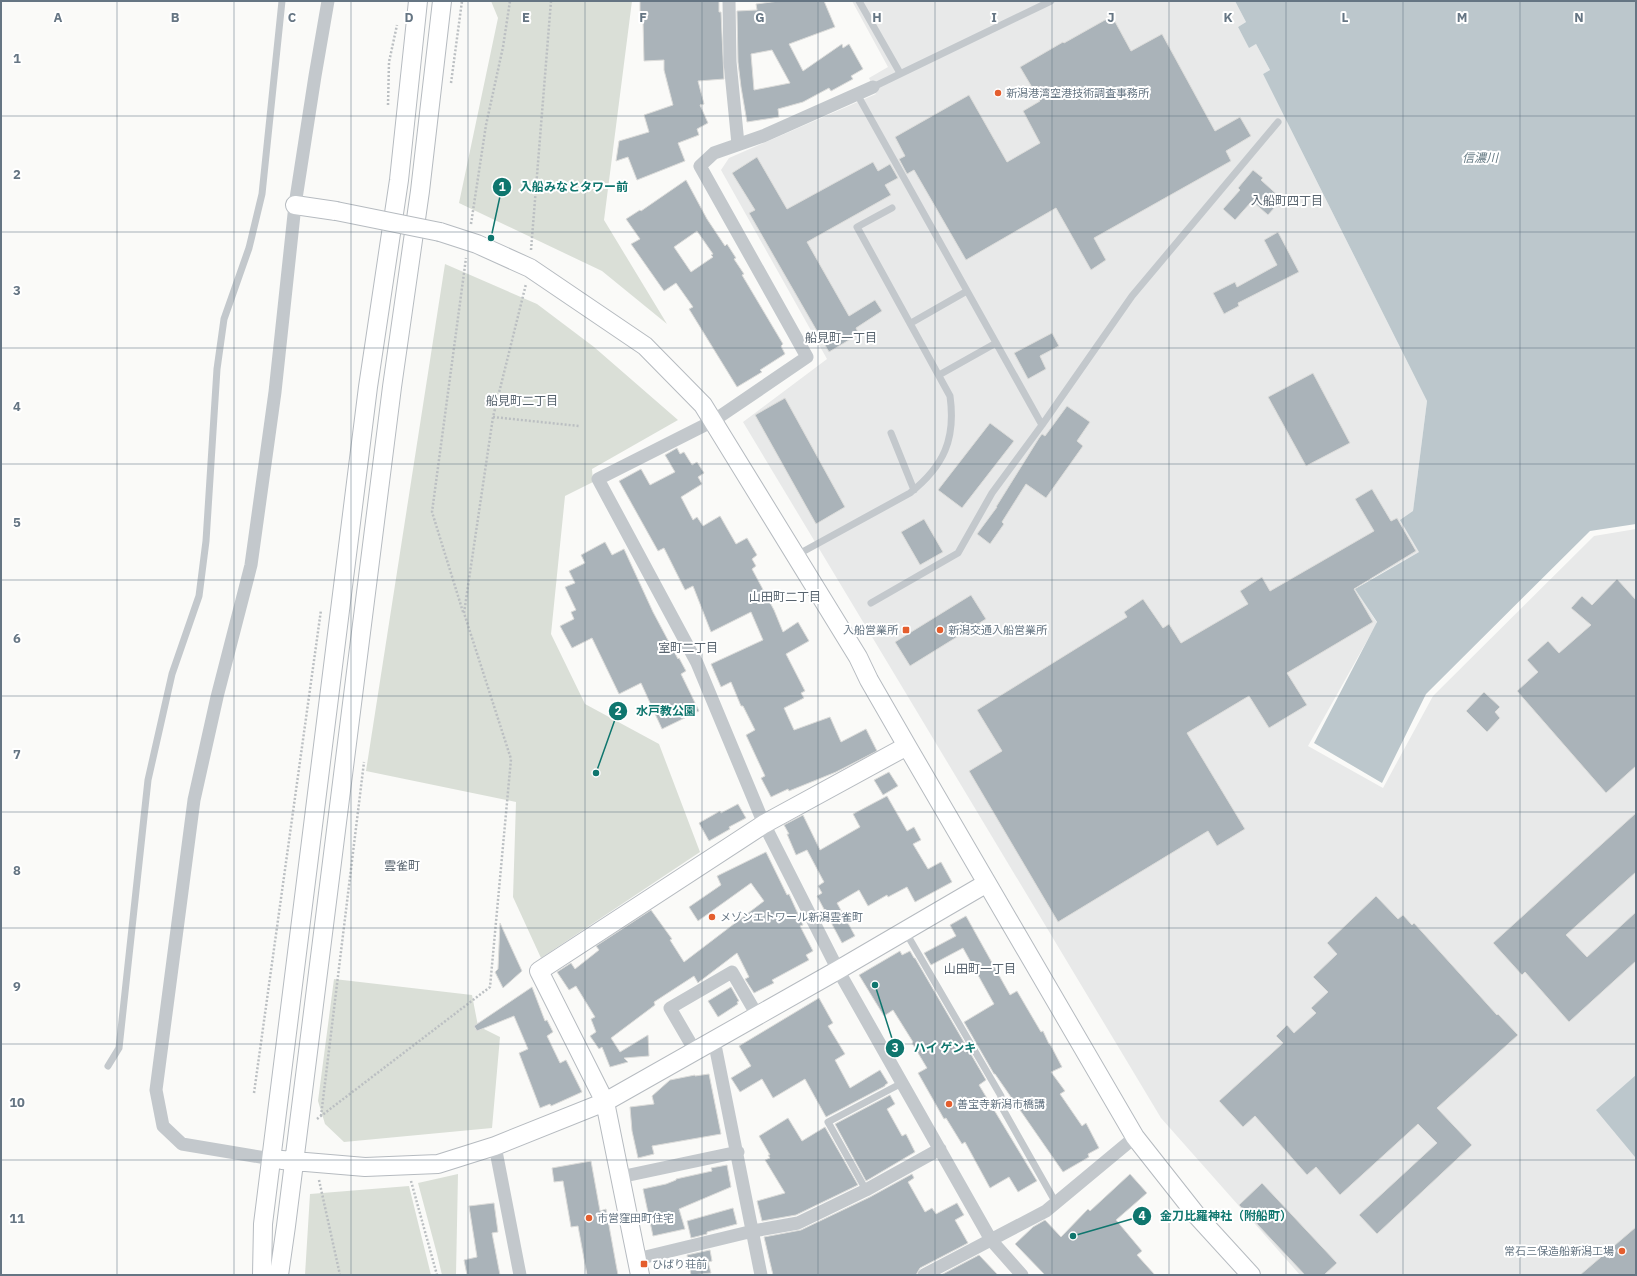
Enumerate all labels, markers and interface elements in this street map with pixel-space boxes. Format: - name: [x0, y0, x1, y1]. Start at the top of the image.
- text: A: [54, 9, 63, 26]
- text: B: [171, 9, 180, 26]
- text: C: [288, 9, 297, 26]
- text: D: [404, 9, 414, 26]
- text: E: [522, 9, 530, 26]
- text: F: [639, 9, 647, 26]
- text: G: [755, 9, 765, 26]
- text: H: [872, 9, 882, 26]
- text: I: [991, 9, 997, 26]
- text: J: [1107, 9, 1115, 26]
- text: K: [1223, 9, 1233, 26]
- text: L: [1342, 9, 1349, 26]
- text: M: [1457, 9, 1467, 26]
- text: N: [1574, 9, 1584, 26]
- text: 1: [13, 50, 21, 67]
- place label: 新潟港湾空港技術調査事務所: [1006, 86, 1150, 100]
- marker: 新潟港湾空港技術調査事務所: [993, 88, 1003, 98]
- water label: 信濃川: [1462, 150, 1500, 165]
- text: 2: [13, 166, 21, 183]
- callout: 入船みなとタワー前: [492, 175, 636, 199]
- text: 1: [498, 179, 506, 194]
- text: 入船みなとタワー前: [520, 179, 628, 194]
- district label: 入船町四丁目: [1251, 193, 1323, 208]
- text: 3: [13, 282, 21, 299]
- district label: 船見町一丁目: [805, 330, 877, 345]
- district label: 船見町二丁目: [486, 393, 558, 408]
- text: 4: [13, 398, 21, 415]
- text: 5: [13, 514, 21, 531]
- district label: 山田町二丁目: [749, 589, 821, 604]
- place label: 入船営業所: [843, 623, 899, 637]
- place label: 新潟交通入船営業所: [948, 623, 1048, 637]
- marker: 入船営業所: [901, 625, 911, 635]
- marker: 新潟交通入船営業所: [935, 625, 945, 635]
- text: 6: [13, 630, 21, 647]
- district label: 室町二丁目: [658, 640, 718, 655]
- callout: 水戸教公園: [608, 699, 704, 723]
- text: 2: [614, 703, 622, 718]
- text: 水戸教公園: [636, 703, 696, 718]
- text: 7: [13, 746, 21, 763]
- district label: 雲雀町: [384, 858, 420, 873]
- text: 8: [13, 862, 21, 879]
- place label: メゾンエトワール新潟雲雀町: [720, 910, 863, 924]
- marker: メゾンエトワール新潟雲雀町: [707, 912, 717, 922]
- district label: 山田町一丁目: [944, 961, 1016, 976]
- text: 9: [13, 978, 21, 995]
- callout: ハイ ゲンキ: [885, 1036, 984, 1060]
- text: 3: [891, 1040, 899, 1055]
- text: ハイ ゲンキ: [914, 1040, 976, 1055]
- text: 10: [9, 1094, 25, 1111]
- place label: 善宝寺新潟市橋講: [957, 1097, 1045, 1111]
- marker: 善宝寺新潟市橋講: [944, 1099, 954, 1109]
- callout: 金刀比羅神社（附船町）: [1132, 1204, 1300, 1228]
- text: 4: [1138, 1208, 1146, 1223]
- text: 金刀比羅神社（附船町）: [1160, 1208, 1292, 1223]
- text: 11: [9, 1210, 25, 1227]
- place label: 市営窪田町住宅: [597, 1211, 674, 1225]
- marker: 市営窪田町住宅: [584, 1213, 594, 1223]
- place label: 常石三保造船新潟工場: [1504, 1244, 1614, 1258]
- marker: 常石三保造船新潟工場: [1617, 1246, 1627, 1256]
- place label: ひばり荘前: [652, 1257, 707, 1271]
- marker: ひばり荘前: [639, 1259, 649, 1269]

